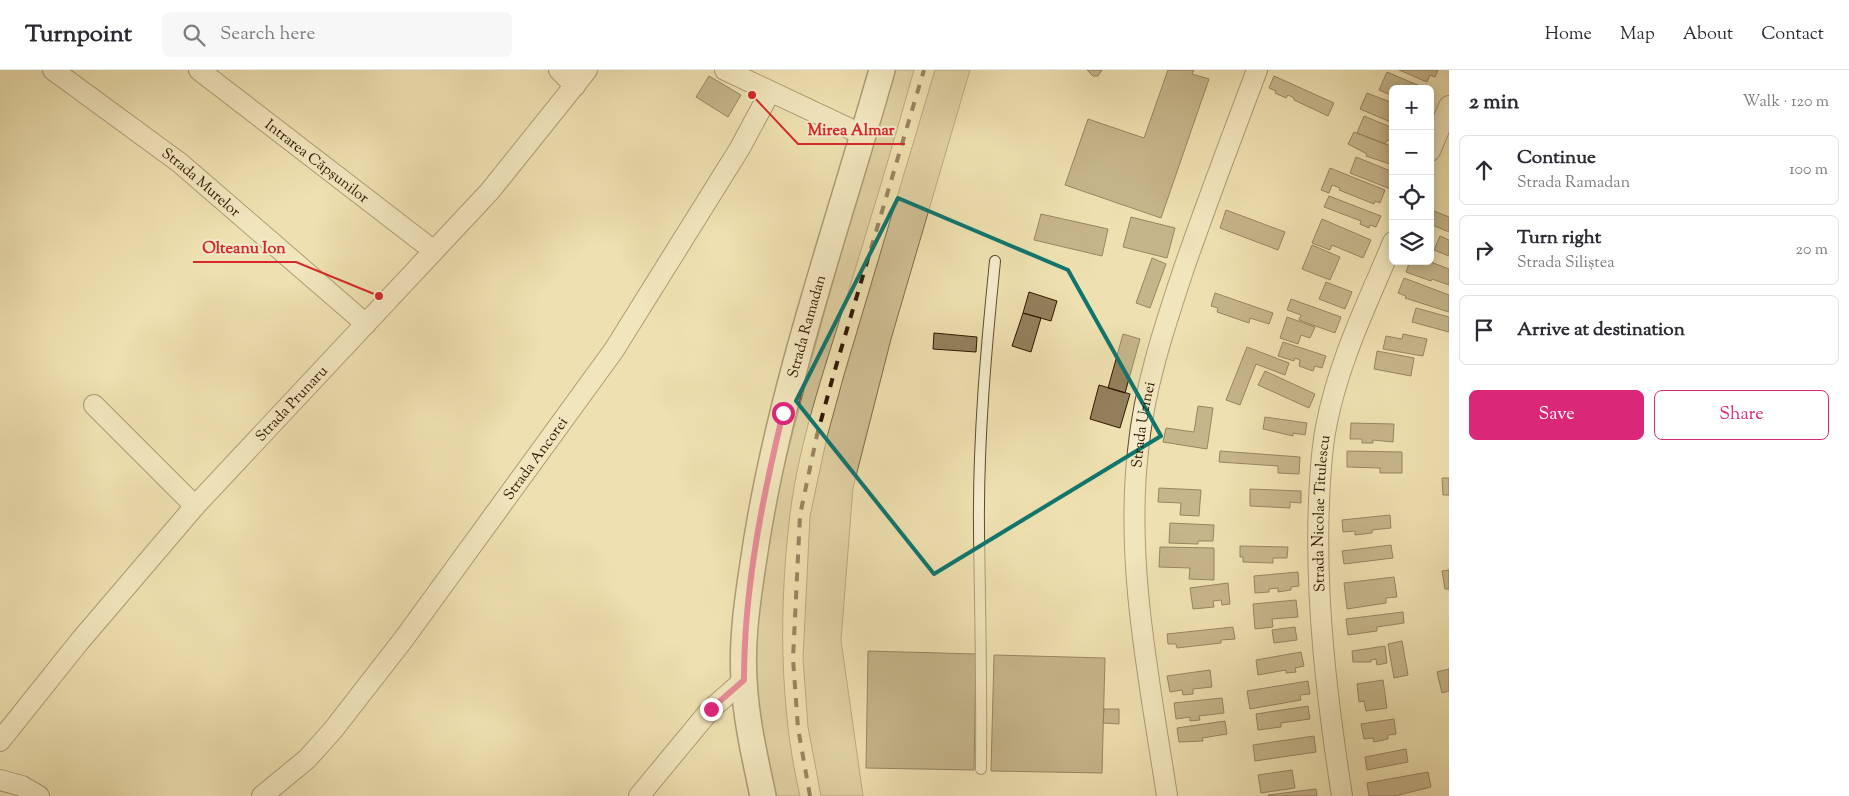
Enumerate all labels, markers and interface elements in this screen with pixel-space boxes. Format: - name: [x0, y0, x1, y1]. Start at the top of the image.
- search box: [162, 12, 512, 57]
- text: Turnpoint: [25, 18, 132, 52]
- icon: search: [180, 21, 208, 49]
- text: Search here: [220, 21, 315, 48]
- text: Home: [1545, 22, 1592, 48]
- text: Map: [1620, 22, 1655, 48]
- text: About: [1683, 22, 1733, 48]
- text: Contact: [1761, 22, 1824, 48]
- map controls: [1389, 85, 1434, 265]
- button: +: [1389, 85, 1434, 130]
- text: 2 min: [1469, 88, 1519, 118]
- text: Walk · 120 m: [1743, 91, 1829, 114]
- callout: Mirea Almar: [798, 113, 905, 144]
- street label: Intrarea Căpșunilor: [260, 115, 373, 209]
- text: Mirea Almar: [807, 120, 896, 143]
- button: −: [1389, 130, 1434, 175]
- street label: Strada Murelor: [157, 144, 245, 223]
- text: Continue: [1517, 145, 1596, 172]
- icon: ahead: [1470, 156, 1498, 184]
- text: 100 m: [1789, 159, 1828, 182]
- text: Strada Ramadan: [1517, 172, 1630, 195]
- button: locate: [1389, 175, 1434, 220]
- button: layers: [1389, 220, 1434, 265]
- text: Turn right: [1517, 225, 1601, 252]
- callout: Olteanu Ion: [193, 231, 296, 262]
- icon: right: [1470, 236, 1498, 264]
- text: Olteanu Ion: [202, 238, 286, 261]
- text: 20 m: [1795, 239, 1828, 262]
- text: Strada Siliștea: [1517, 252, 1615, 275]
- street label: Strada Ramadan: [783, 273, 832, 381]
- icon: arrive: [1470, 316, 1498, 344]
- text: Arrive at destination: [1517, 317, 1685, 344]
- street label: Strada Prunaru: [251, 361, 333, 447]
- street label: Strada Uzinei: [1127, 380, 1161, 469]
- button: Save: [1469, 390, 1644, 440]
- button: Share: [1654, 390, 1829, 440]
- route start: [772, 402, 795, 425]
- street label: Strada Ancorei: [499, 413, 574, 505]
- street label: Strada Nicolae Titulescu: [1309, 433, 1336, 592]
- route end: [700, 698, 723, 721]

